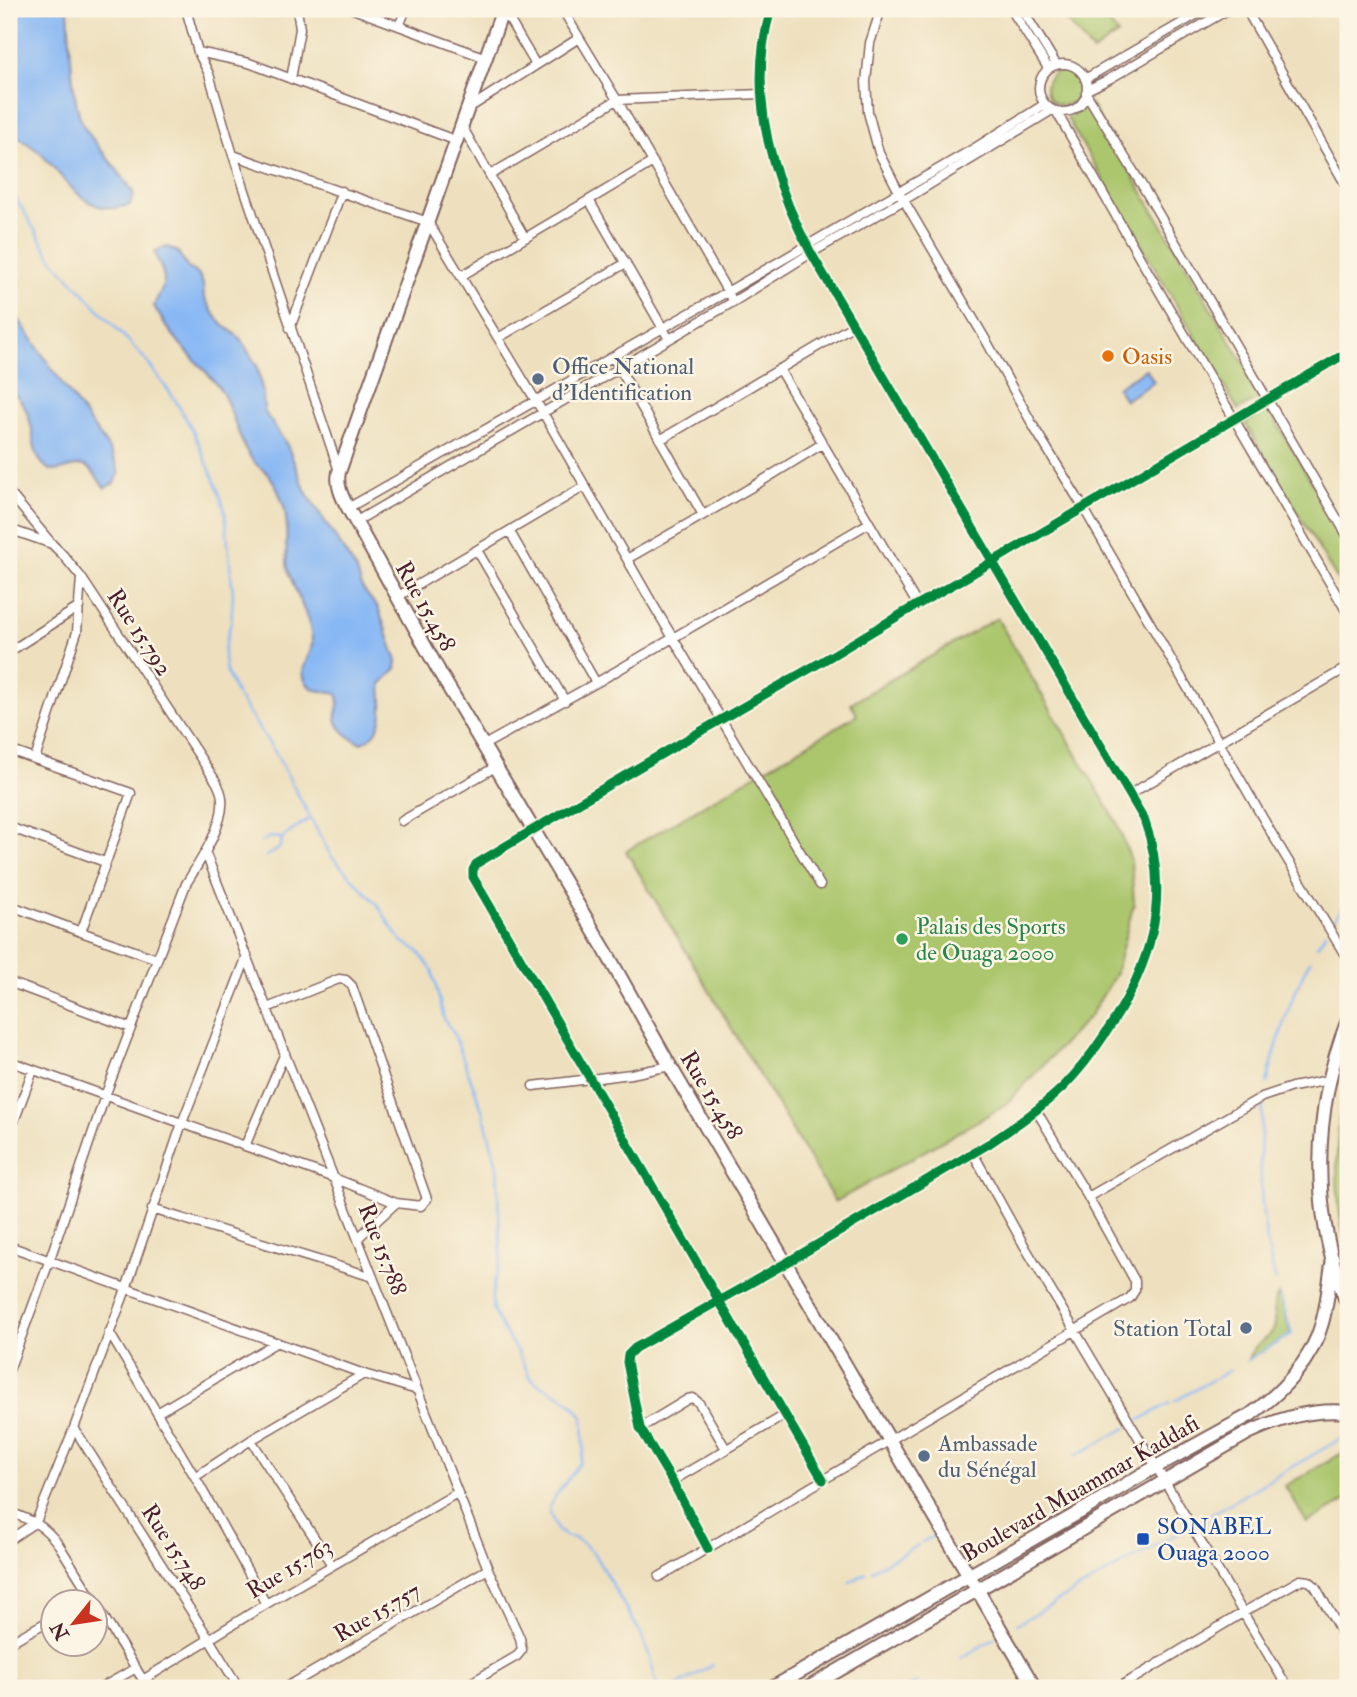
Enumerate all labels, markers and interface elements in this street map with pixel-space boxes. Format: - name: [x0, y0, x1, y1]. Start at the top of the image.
- place label: Oasis: [1122, 342, 1172, 371]
- marker: Oasis: [1100, 348, 1116, 364]
- place label: Office National d'Identification: [552, 352, 694, 407]
- marker: Office National d'Identification: [530, 371, 546, 387]
- street label: Rue 15.458: [389, 556, 462, 657]
- street label: Rue 15.792: [101, 583, 178, 681]
- place label: Palais des Sports de Ouaga 2000: [916, 912, 1066, 967]
- marker: Palais des Sports de Ouaga 2000: [894, 931, 910, 947]
- street label: Rue 15.458: [674, 1046, 749, 1145]
- street label: Rue 15.788: [352, 1199, 413, 1299]
- place label: Station Total: [1113, 1314, 1232, 1343]
- marker: Station Total: [1238, 1320, 1254, 1336]
- street label: Boulevard Muammar Kaddafi: [956, 1408, 1204, 1568]
- place label: Ambassade du Sénégal: [937, 1429, 1038, 1484]
- marker: Ambassade du Sénégal: [916, 1448, 932, 1464]
- street label: Rue 15.748: [135, 1499, 212, 1596]
- place label: SONABEL Ouaga 2000: [1157, 1512, 1271, 1567]
- marker: SONABEL Ouaga 2000: [1135, 1531, 1151, 1547]
- street label: Rue 15.763: [241, 1532, 337, 1605]
- street label: Rue 15.757: [329, 1576, 426, 1649]
- north arrow: [38, 1588, 108, 1658]
- text: N: [45, 1617, 75, 1645]

